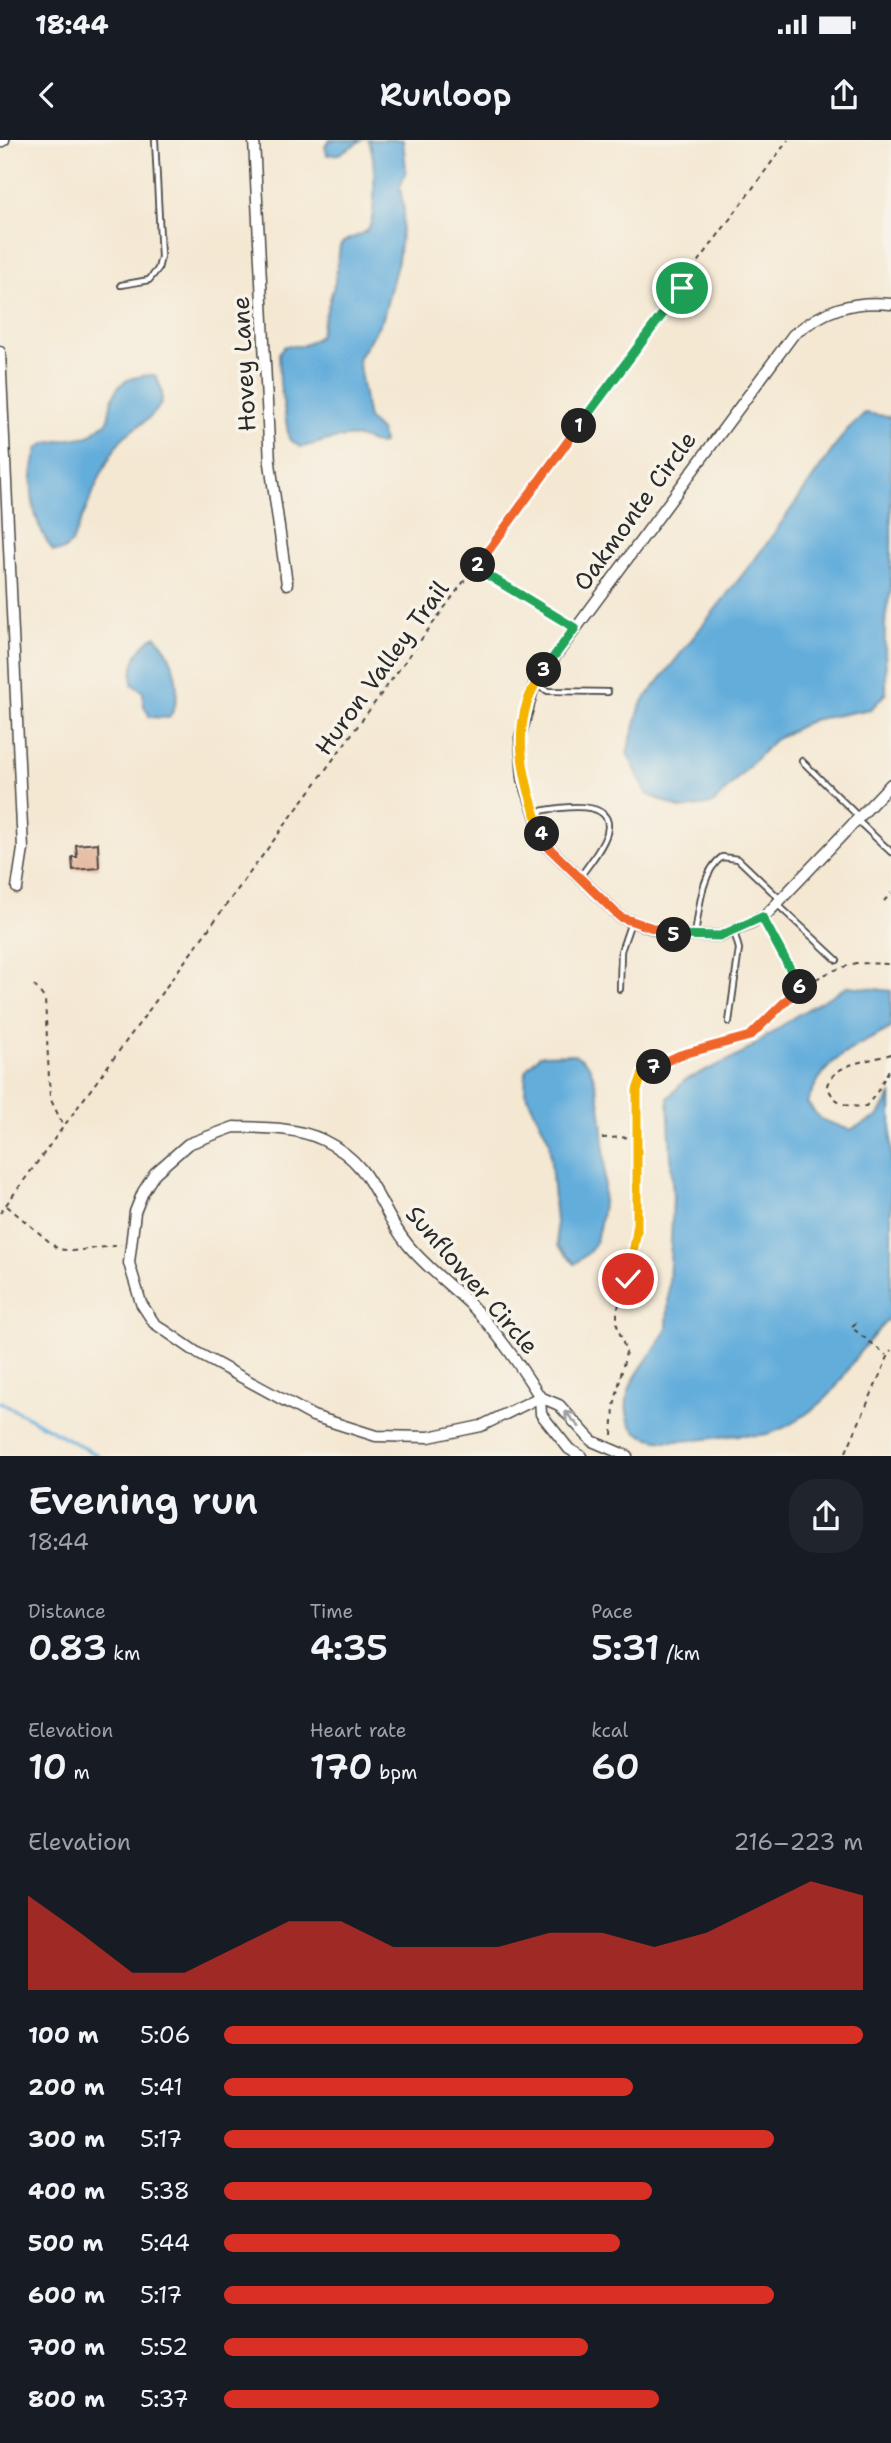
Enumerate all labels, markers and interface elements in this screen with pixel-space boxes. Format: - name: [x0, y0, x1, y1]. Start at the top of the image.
- text: 18:44: [35, 7, 109, 42]
- text: Runloop: [380, 73, 511, 116]
- icon: back: [28, 76, 66, 114]
- icon: share: [825, 76, 863, 114]
- pin: [652, 258, 712, 318]
- icon: arrive: [663, 269, 701, 307]
- street label: Hovey Lane: [224, 296, 264, 432]
- pin: 1: [562, 408, 596, 444]
- text: 1: [574, 413, 583, 438]
- street label: Oakmonte Circle: [566, 425, 704, 597]
- pin: 2: [461, 548, 496, 582]
- text: 2: [471, 552, 484, 577]
- street label: Huron Valley Trail: [308, 574, 457, 762]
- pin: 3: [526, 652, 562, 688]
- text: 3: [537, 657, 550, 682]
- pin: 4: [524, 816, 560, 852]
- text: 4: [535, 821, 548, 846]
- pin: 5: [656, 918, 692, 952]
- text: 5: [668, 922, 679, 947]
- pin: 6: [782, 970, 818, 1004]
- text: 6: [793, 974, 806, 999]
- pin: 7: [636, 1049, 672, 1084]
- text: 7: [647, 1054, 660, 1079]
- street label: Sunflower Circle: [398, 1199, 546, 1361]
- pin: [598, 1249, 658, 1309]
- icon: check: [609, 1260, 647, 1298]
- one-way arrow: [563, 1411, 580, 1428]
- text: Evening run: [28, 1475, 258, 1526]
- button: share: [789, 1479, 863, 1553]
- text: 18:44: [28, 1527, 89, 1557]
- text: Distance: [28, 1599, 106, 1624]
- text: Time: [310, 1599, 353, 1624]
- text: Pace: [591, 1599, 633, 1624]
- text: 0.83: [28, 1624, 107, 1671]
- text: 4:35: [310, 1624, 388, 1671]
- text: 5:31: [591, 1624, 660, 1671]
- text: km: [107, 1641, 140, 1666]
- text: /km: [660, 1641, 700, 1666]
- text: Elevation: [28, 1718, 113, 1743]
- text: Heart rate: [310, 1718, 406, 1743]
- text: kcal: [591, 1718, 628, 1743]
- text: 10: [28, 1743, 67, 1790]
- text: 170: [310, 1743, 373, 1790]
- text: 60: [591, 1743, 640, 1790]
- text: m: [67, 1760, 90, 1785]
- text: bpm: [373, 1760, 418, 1785]
- text: Elevation: [28, 1827, 131, 1857]
- text: 216–223 m: [733, 1827, 863, 1857]
- text: 100 m: [28, 2020, 99, 2050]
- text: 5:06: [140, 2020, 191, 2050]
- text: 200 m: [28, 2072, 105, 2102]
- text: 5:41: [140, 2072, 183, 2102]
- text: 300 m: [28, 2124, 105, 2154]
- text: 5:17: [140, 2124, 182, 2154]
- text: 400 m: [28, 2176, 105, 2206]
- text: 5:38: [140, 2176, 190, 2206]
- text: 500 m: [28, 2228, 103, 2258]
- text: 5:44: [140, 2228, 190, 2258]
- text: 600 m: [28, 2280, 105, 2310]
- text: 5:17: [140, 2280, 182, 2310]
- text: 700 m: [28, 2332, 105, 2362]
- text: 5:52: [140, 2332, 188, 2362]
- text: 800 m: [28, 2384, 105, 2414]
- text: 5:37: [140, 2384, 189, 2414]

